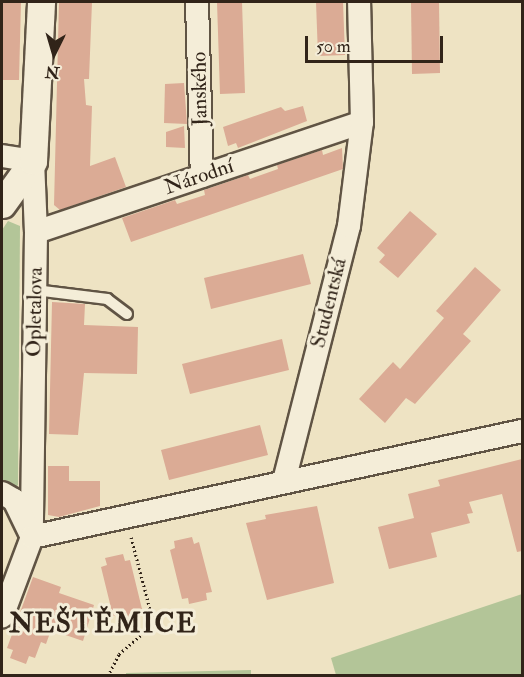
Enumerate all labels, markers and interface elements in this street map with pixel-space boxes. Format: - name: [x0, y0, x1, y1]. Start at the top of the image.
- north arrow: [24, 24, 84, 84]
- scale bar: [308, 24, 446, 62]
- text: 50 m: [316, 35, 351, 58]
- street label: Janského: [187, 52, 213, 126]
- text: N: [44, 61, 60, 83]
- street label: Národní: [161, 153, 237, 201]
- street label: Studentská: [306, 255, 352, 351]
- street label: Opletalova: [22, 267, 48, 357]
- district label: NEŠTĚMICE: [9, 608, 197, 640]

